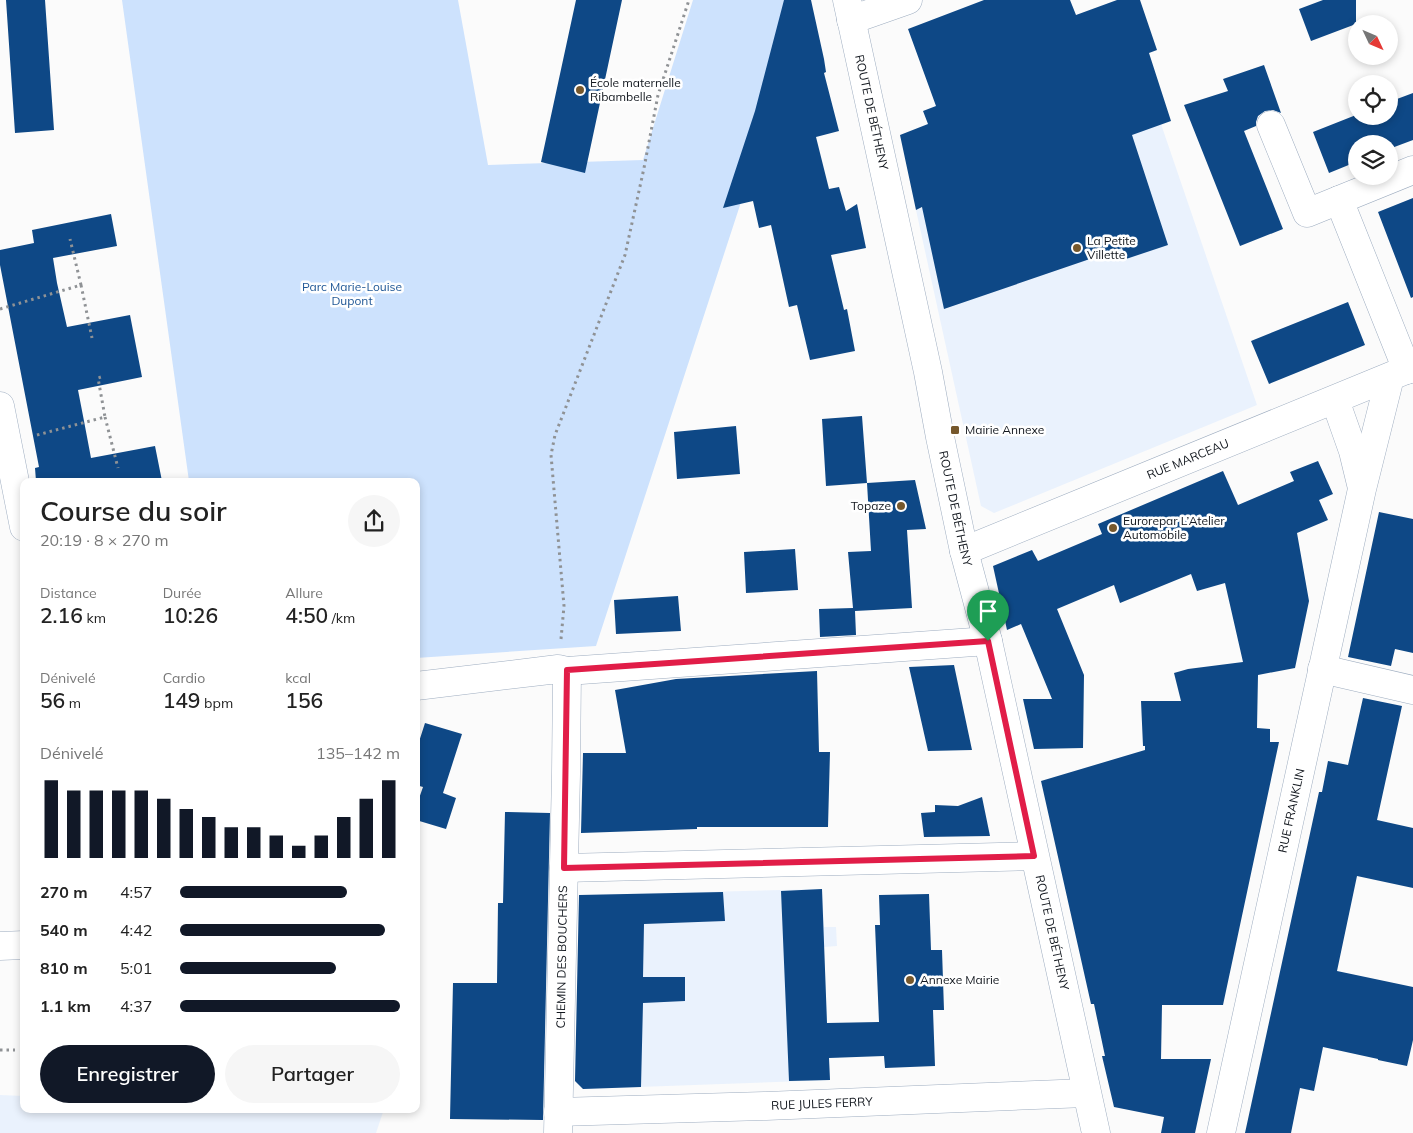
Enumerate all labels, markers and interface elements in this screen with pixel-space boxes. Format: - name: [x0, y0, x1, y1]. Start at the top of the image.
- north arrow: [1348, 15, 1398, 65]
- map controls: [1348, 15, 1398, 185]
- street label: ROUTE DE BÉTHENY: [852, 53, 892, 172]
- place label: École maternelle Ribambelle: [590, 75, 681, 104]
- button: locate: [1348, 75, 1398, 125]
- marker: École maternelle Ribambelle: [574, 84, 586, 96]
- button: layers: [1348, 135, 1398, 185]
- place label: La Petite Villette: [1087, 233, 1136, 262]
- marker: La Petite Villette: [1071, 242, 1083, 254]
- park label: Parc Marie-Louise Dupont: [302, 279, 402, 308]
- place label: Mairie Annexe: [965, 422, 1044, 437]
- marker: Mairie Annexe: [949, 424, 961, 436]
- street label: RUE MARCEAU: [1145, 435, 1231, 482]
- street label: ROUTE DE BÉTHENY: [936, 449, 976, 569]
- text: Course du soir: [40, 493, 227, 528]
- button: share: [348, 495, 400, 547]
- place label: Topaze: [851, 498, 891, 513]
- marker: Topaze: [895, 500, 907, 512]
- place label: Eurorepar L’Atelier Automobile: [1123, 513, 1225, 542]
- marker: Eurorepar L’Atelier Automobile: [1107, 522, 1119, 534]
- text: 20:19 · 8 × 270 m: [40, 530, 169, 550]
- text: Distance: [40, 584, 97, 602]
- text: Durée: [163, 584, 201, 602]
- text: Allure: [285, 584, 323, 602]
- pin: [967, 590, 1009, 641]
- icon: arrive: [974, 597, 1002, 625]
- text: 2.16: [40, 602, 83, 628]
- text: 10:26: [163, 602, 218, 628]
- text: 4:50: [285, 602, 328, 628]
- text: km: [83, 609, 106, 627]
- text: /km: [328, 609, 355, 627]
- text: Dénivelé: [40, 669, 96, 687]
- text: Cardio: [163, 669, 205, 687]
- text: kcal: [285, 669, 311, 687]
- text: 56: [40, 687, 65, 713]
- text: 149: [163, 687, 200, 713]
- text: 156: [285, 687, 323, 713]
- text: m: [65, 694, 81, 712]
- text: bpm: [200, 694, 233, 712]
- text: Dénivelé: [40, 743, 103, 763]
- text: 135–142 m: [316, 743, 400, 763]
- street label: RUE FRANKLIN: [1275, 767, 1308, 854]
- street label: ROUTE DE BÉTHENY: [1033, 873, 1073, 992]
- text: 270 m: [40, 882, 88, 902]
- text: 4:57: [120, 882, 152, 902]
- street label: CHEMIN DES BOUCHERS: [553, 885, 570, 1029]
- text: 540 m: [40, 920, 88, 940]
- text: 4:42: [120, 920, 152, 940]
- text: 810 m: [40, 958, 88, 978]
- text: 5:01: [120, 958, 152, 978]
- place label: Annexe Mairie: [920, 972, 999, 987]
- marker: Annexe Mairie: [904, 974, 916, 986]
- text: 1.1 km: [40, 996, 91, 1016]
- text: 4:37: [120, 996, 152, 1016]
- button: Enregistrer: [40, 1045, 215, 1103]
- button: Partager: [225, 1045, 400, 1103]
- street label: RUE JULES FERRY: [771, 1094, 874, 1113]

